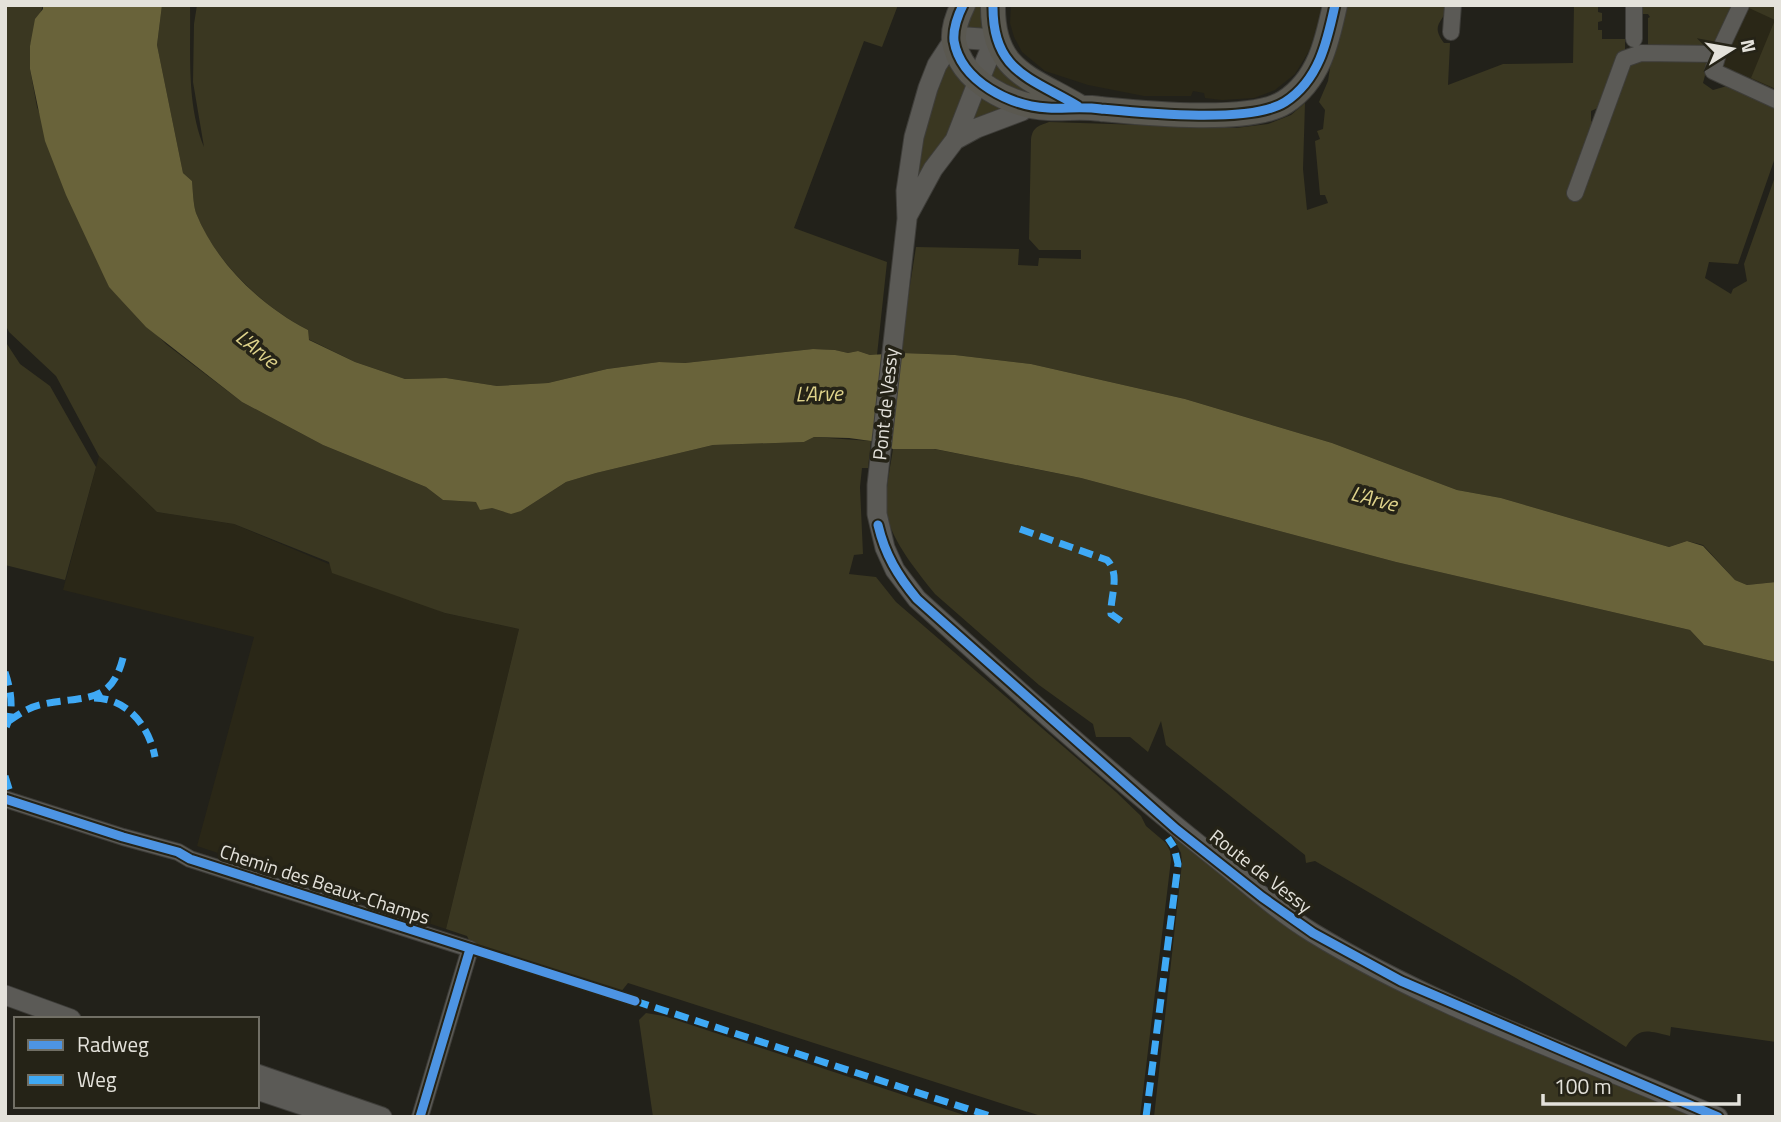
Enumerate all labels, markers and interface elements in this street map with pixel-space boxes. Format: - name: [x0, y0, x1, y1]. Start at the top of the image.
- north arrow: [1697, 14, 1767, 84]
- text: N: [1734, 36, 1765, 55]
- water label: L'Arve: [229, 321, 287, 376]
- street label: Pont de Vessy: [864, 346, 905, 462]
- water label: L'Arve: [795, 377, 844, 409]
- water label: L'Arve: [1347, 476, 1402, 520]
- street label: Route de Vessy: [1204, 821, 1319, 920]
- street label: Chemin des Beaux-Champs: [216, 836, 434, 931]
- legend: [14, 1017, 259, 1108]
- text: Radweg: [77, 1028, 149, 1060]
- scale bar: [1543, 1062, 1739, 1106]
- text: Weg: [77, 1063, 117, 1095]
- text: 100 m: [1554, 1070, 1611, 1102]

